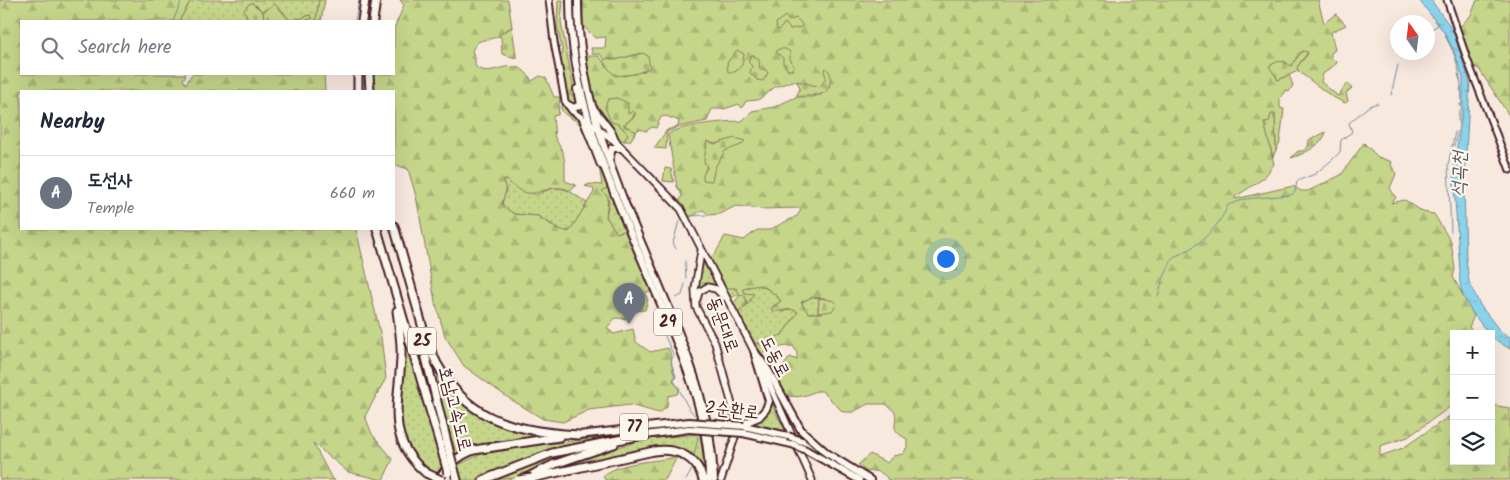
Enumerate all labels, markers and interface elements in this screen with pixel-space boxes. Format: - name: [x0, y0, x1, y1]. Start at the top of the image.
- north arrow: [1390, 15, 1435, 60]
- search box: [20, 20, 395, 75]
- text: Search here: [78, 33, 172, 63]
- icon: search: [38, 34, 66, 62]
- text: Nearby: [40, 106, 105, 139]
- water label: 석곡천: [1445, 149, 1475, 197]
- text: 도선사: [87, 166, 133, 196]
- text: A: [51, 181, 61, 206]
- text: 660 m: [330, 181, 375, 206]
- text: Temple: [87, 196, 134, 221]
- your location: [933, 246, 959, 272]
- pin: A: [613, 283, 645, 324]
- street label: 동문대로: [698, 293, 746, 357]
- road number: 29: [654, 308, 682, 336]
- road number: 25: [408, 328, 436, 354]
- map controls: [1450, 330, 1495, 465]
- button: +: [1450, 330, 1495, 375]
- street label: 도동로: [751, 331, 797, 383]
- street label: 호남고속도로: [429, 363, 479, 455]
- button: −: [1450, 375, 1495, 420]
- street label: 2순환로: [704, 394, 760, 428]
- road number: 77: [620, 414, 648, 441]
- button: layers: [1450, 420, 1495, 465]

